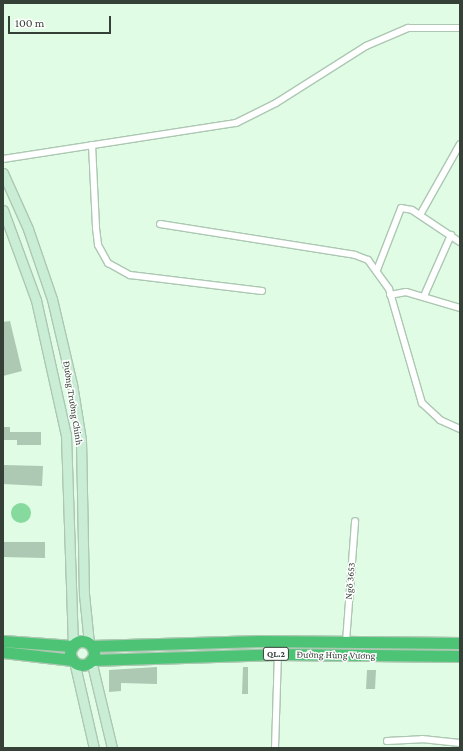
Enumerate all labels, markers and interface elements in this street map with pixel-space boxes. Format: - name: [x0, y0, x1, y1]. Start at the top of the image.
- scale bar: [10, 8, 113, 34]
- text: 100 m: [15, 16, 44, 30]
- street label: Đường Trường Chinh: [60, 360, 86, 446]
- street label: Ngõ 3653: [342, 562, 358, 600]
- road number: QL.2: [262, 647, 290, 661]
- street label: Đường Hùng Vương: [296, 648, 376, 662]

